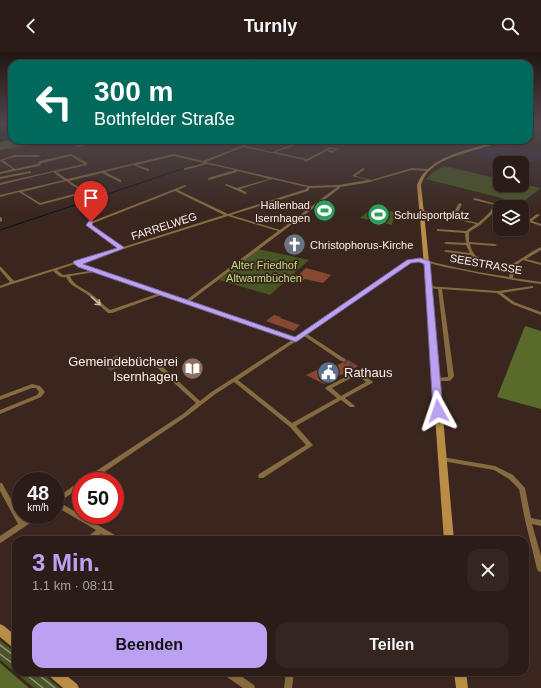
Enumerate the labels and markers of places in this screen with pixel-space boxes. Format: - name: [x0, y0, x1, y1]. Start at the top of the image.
- pin: [74, 181, 108, 222]
- sports icon: Hallenbad Isernhagen: [312, 198, 338, 224]
- place label: Hallenbad Isernhagen: [255, 199, 310, 224]
- sports icon: Schulsportplatz: [366, 202, 392, 228]
- place label: Schulsportplatz: [394, 209, 469, 221]
- church icon: Christophorus-Kirche: [282, 232, 308, 258]
- place label: Christophorus-Kirche: [310, 239, 413, 251]
- place label: Gemeindebücherei Isernhagen: [68, 354, 178, 384]
- library icon: Gemeindebücherei Isernhagen: [180, 355, 206, 381]
- public building icon: Rathaus: [316, 359, 342, 385]
- place label: Rathaus: [344, 365, 393, 380]

